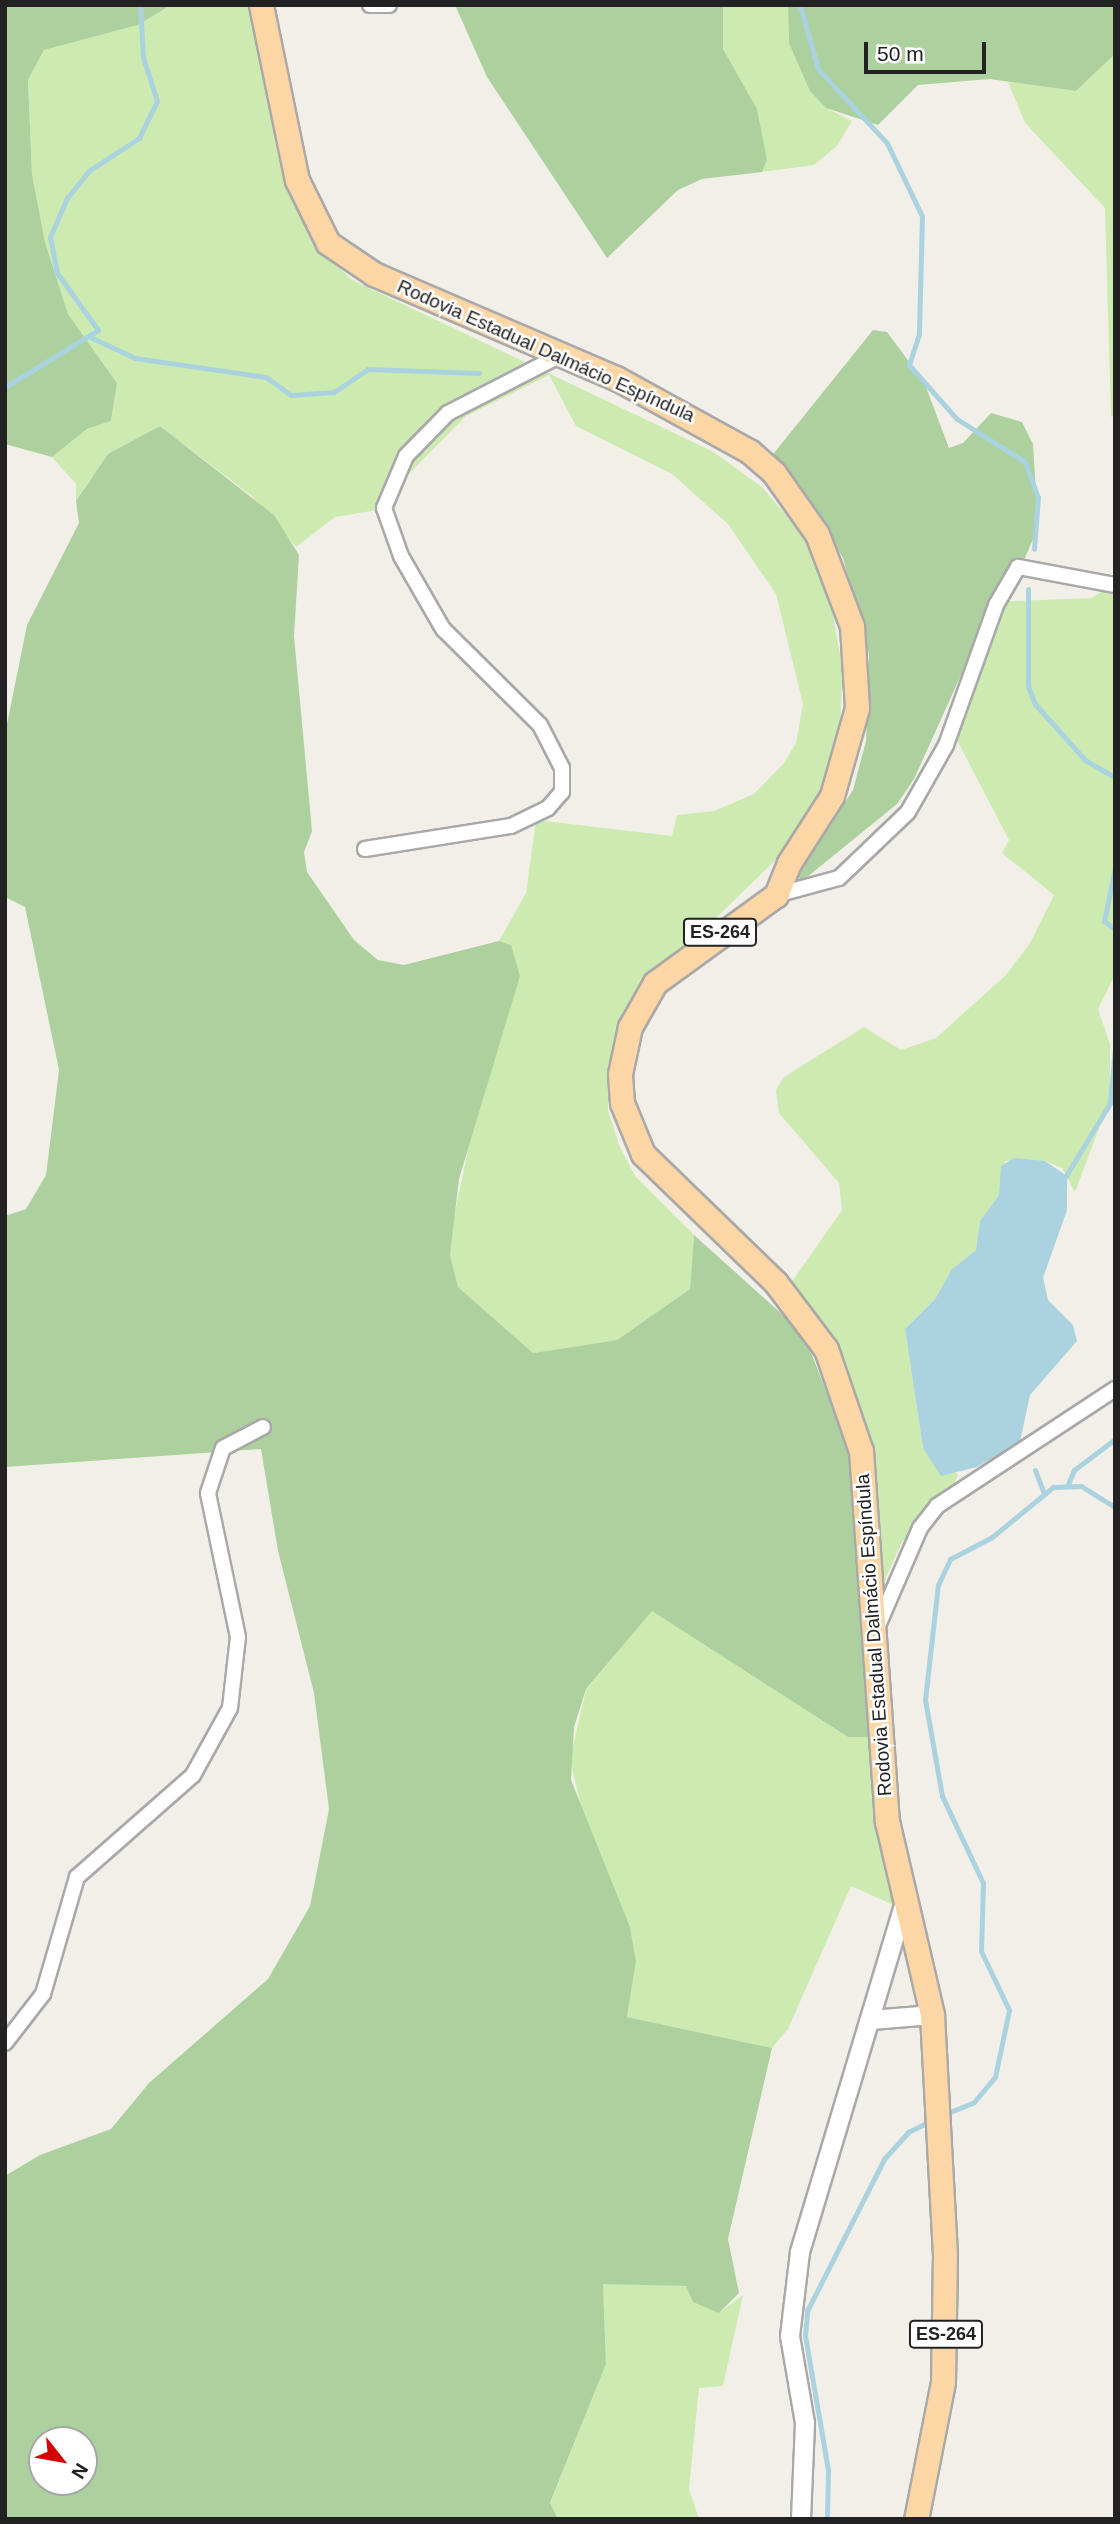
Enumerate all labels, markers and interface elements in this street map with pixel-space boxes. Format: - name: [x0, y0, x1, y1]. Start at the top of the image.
- scale bar: [868, 28, 990, 72]
- text: 50 m: [877, 42, 924, 65]
- street label: Rodovia Estadual Dalmácio Espíndula: [394, 275, 698, 427]
- road number: ES-264: [682, 917, 758, 946]
- street label: Rodovia Estadual Dalmácio Espíndula: [851, 1473, 897, 1797]
- road number: ES-264: [908, 2320, 984, 2348]
- north arrow: [28, 2426, 98, 2496]
- text: N: [67, 2460, 92, 2482]

